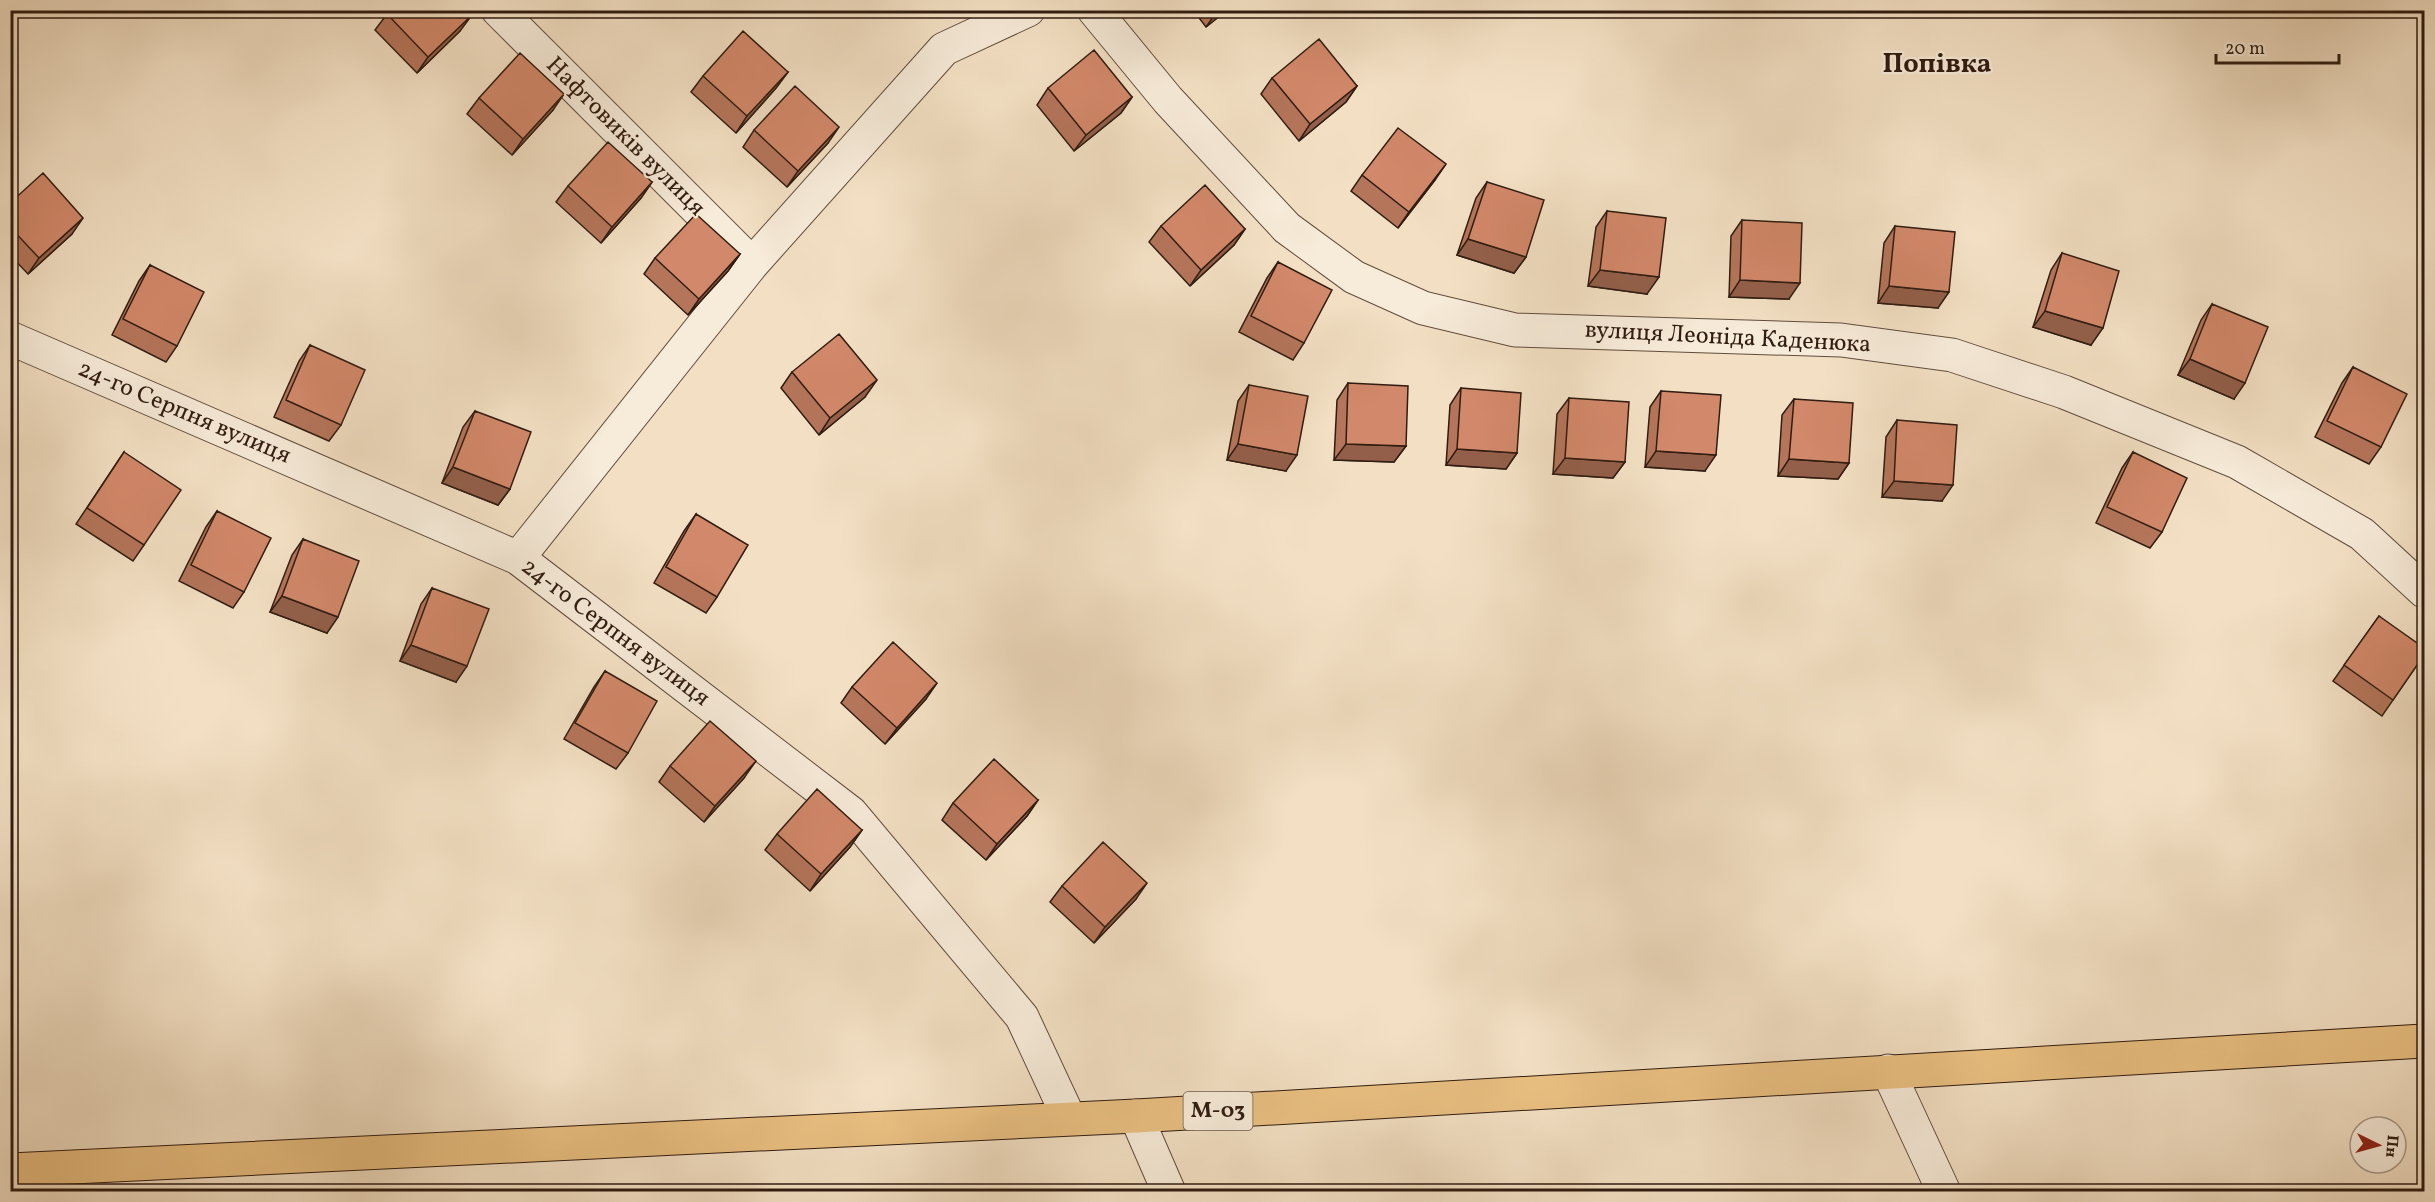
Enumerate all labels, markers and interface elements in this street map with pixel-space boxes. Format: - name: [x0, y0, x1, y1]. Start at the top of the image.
- scale bar: [2216, 27, 2339, 65]
- text: 20 m: [2225, 37, 2265, 62]
- district label: Попівка: [1882, 46, 1992, 84]
- street label: Нафтовиків вулиця: [537, 49, 713, 225]
- street label: вулиця Леоніда Каденюка: [1584, 314, 1872, 362]
- street label: 24-го Серпня вулиця: [72, 353, 296, 473]
- street label: 24-го Серпня вулиця: [513, 551, 717, 715]
- road number: М-03: [1184, 1092, 1252, 1130]
- north arrow: [2348, 1115, 2408, 1175]
- text: Пн: [2379, 1134, 2403, 1158]

